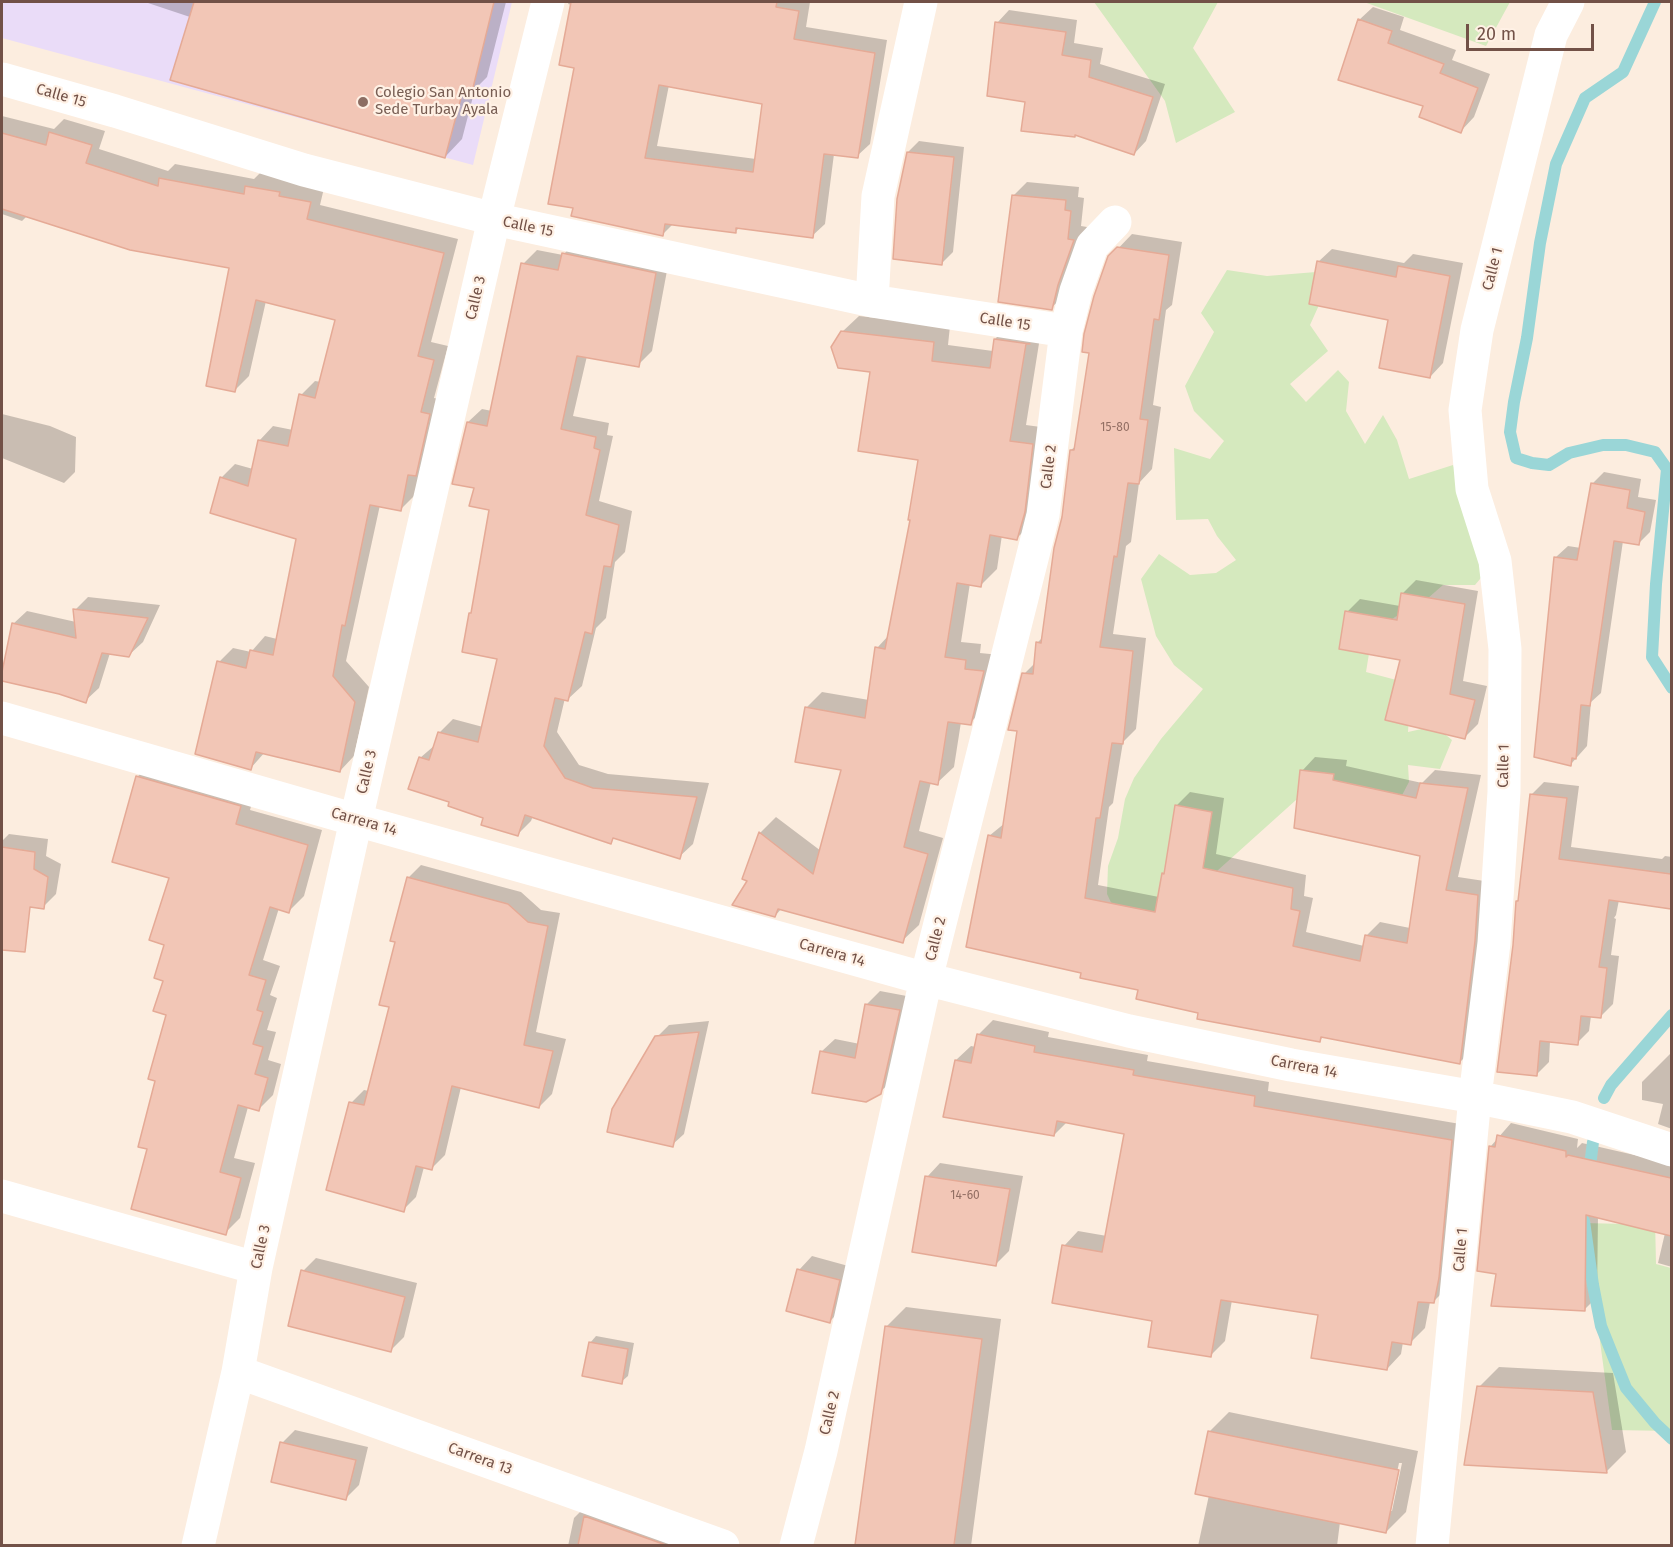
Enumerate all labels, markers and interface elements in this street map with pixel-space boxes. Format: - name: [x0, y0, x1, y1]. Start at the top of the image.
- scale bar: [1469, 12, 1596, 50]
- text: 20 m: [1477, 23, 1516, 45]
- street label: Calle 15: [34, 80, 88, 112]
- place label: Colegio San Antonio Sede Turbay Ayala: [375, 84, 511, 119]
- marker: Colegio San Antonio Sede Turbay Ayala: [356, 95, 370, 109]
- street label: Calle 15: [501, 213, 555, 241]
- street label: Calle 1: [1479, 246, 1507, 292]
- street label: Calle 3: [462, 274, 490, 322]
- street label: Calle 15: [978, 309, 1032, 335]
- house number: 15-80: [1100, 421, 1130, 435]
- street label: Calle 2: [1037, 444, 1061, 490]
- street label: Calle 1: [1495, 744, 1513, 788]
- street label: Calle 3: [353, 748, 381, 796]
- street label: Carrera 14: [329, 804, 399, 840]
- street label: Calle 2: [922, 915, 950, 963]
- street label: Carrera 14: [797, 935, 867, 971]
- street label: Carrera 14: [1269, 1052, 1339, 1082]
- house number: 14-60: [950, 1189, 980, 1203]
- street label: Calle 3: [248, 1223, 274, 1271]
- street label: Calle 1: [1450, 1227, 1472, 1273]
- street label: Calle 2: [816, 1389, 844, 1437]
- street label: Carrera 13: [445, 1439, 515, 1479]

